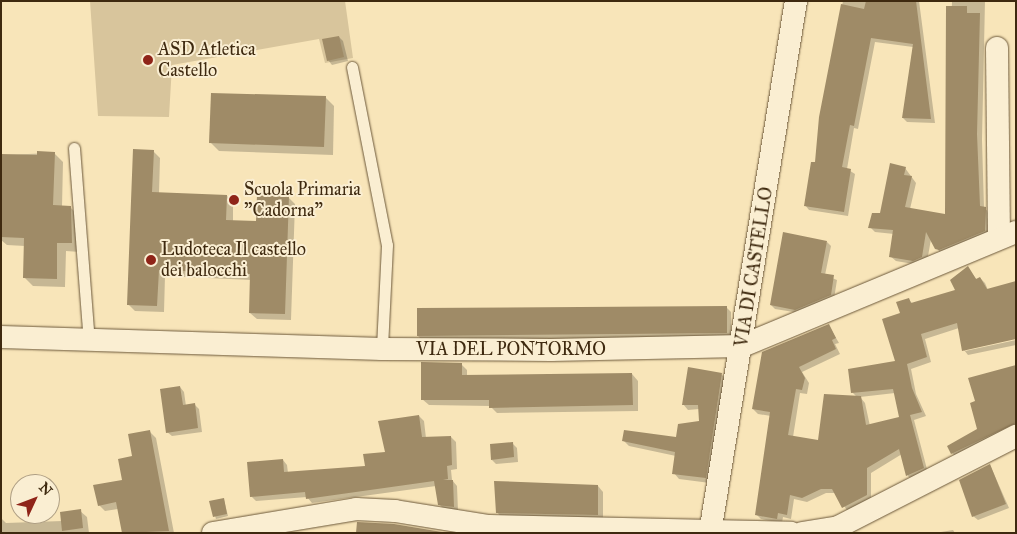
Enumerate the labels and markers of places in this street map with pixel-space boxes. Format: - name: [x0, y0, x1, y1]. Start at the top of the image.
- place label: ASD Atletica Castello: [158, 39, 256, 82]
- marker: ASD Atletica Castello: [142, 54, 154, 66]
- place label: Scuola Primaria "Cadorna": [244, 179, 361, 222]
- marker: Scuola Primaria "Cadorna": [228, 194, 240, 206]
- place label: Ludoteca Il castello dei balocchi: [161, 239, 306, 282]
- marker: Ludoteca Il castello dei balocchi: [145, 254, 157, 266]

